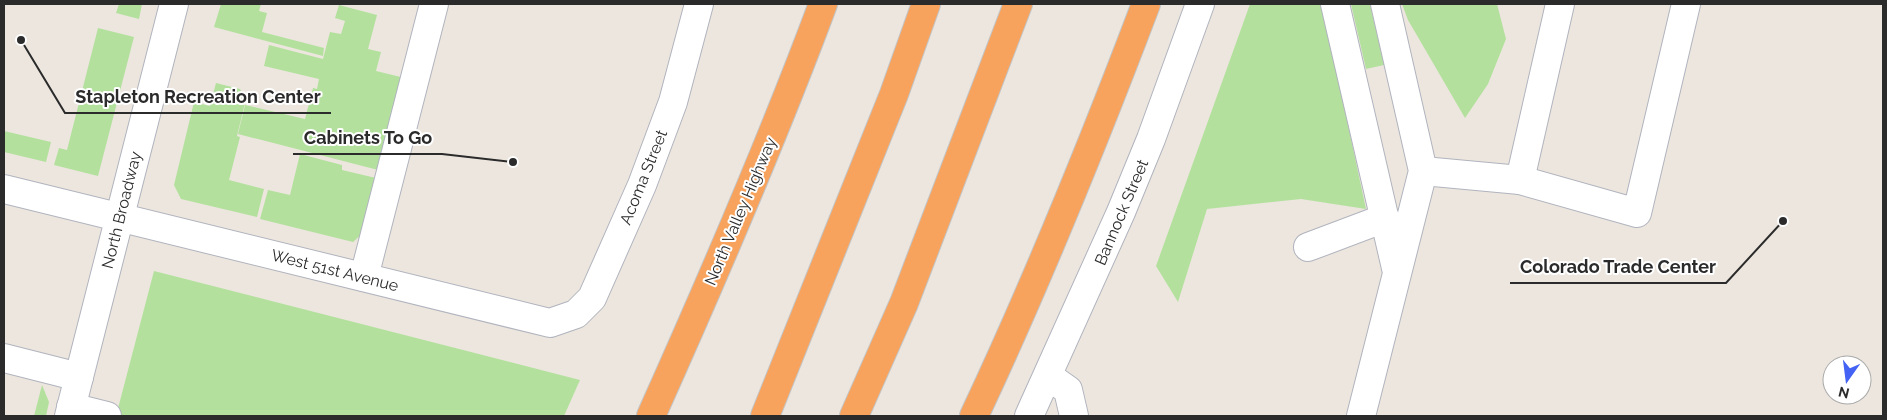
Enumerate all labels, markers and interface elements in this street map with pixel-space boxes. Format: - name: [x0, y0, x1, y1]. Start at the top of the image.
- callout: Stapleton Recreation Center: [65, 80, 331, 113]
- text: Stapleton Recreation Center: [75, 86, 321, 107]
- callout: Cabinets To Go: [293, 121, 442, 154]
- street label: Acoma Street: [616, 126, 671, 227]
- text: Cabinets To Go: [304, 127, 432, 148]
- street label: North Valley Highway: [701, 134, 780, 288]
- street label: North Broadway: [98, 149, 145, 271]
- street label: Bannock Street: [1091, 156, 1153, 268]
- street label: West 51st Avenue: [269, 245, 401, 296]
- callout: Colorado Trade Center: [1510, 250, 1726, 283]
- text: Colorado Trade Center: [1520, 256, 1716, 277]
- north arrow: [1822, 355, 1872, 405]
- text: N: [1837, 384, 1851, 402]

